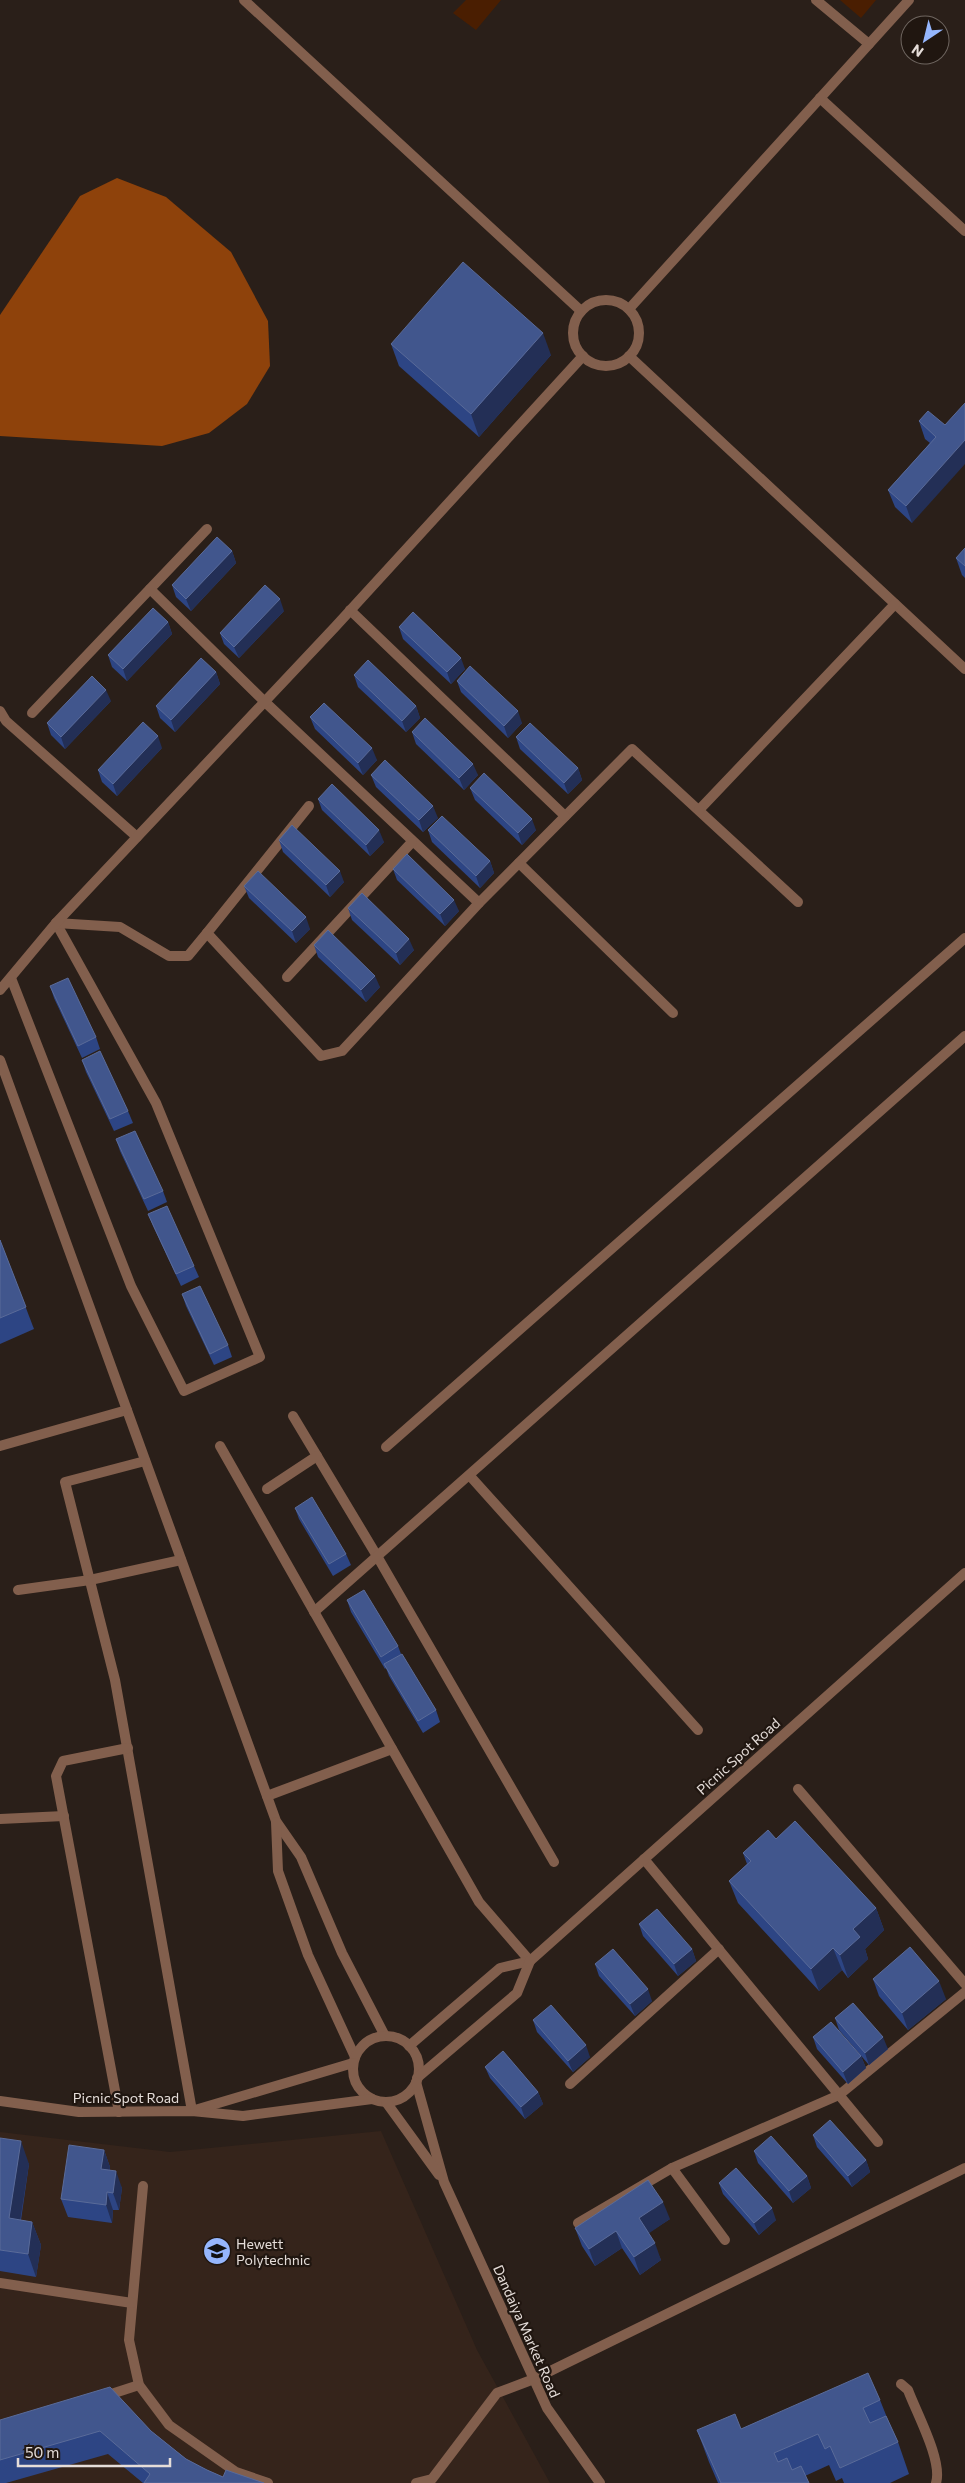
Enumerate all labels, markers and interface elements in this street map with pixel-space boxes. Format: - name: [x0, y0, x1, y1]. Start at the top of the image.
- north arrow: [900, 15, 950, 65]
- text: N: [908, 41, 926, 61]
- street label: Picnic Spot Road: [693, 1714, 783, 1798]
- street label: Picnic Spot Road: [73, 2089, 179, 2106]
- place label: Hewett Polytechnic: [236, 2235, 310, 2268]
- school or university icon: Hewett Polytechnic: [202, 2236, 232, 2266]
- street label: Dandaiya Market Road: [490, 2262, 564, 2400]
- scale bar: [18, 2436, 170, 2468]
- text: 50 m: [25, 2443, 59, 2461]

